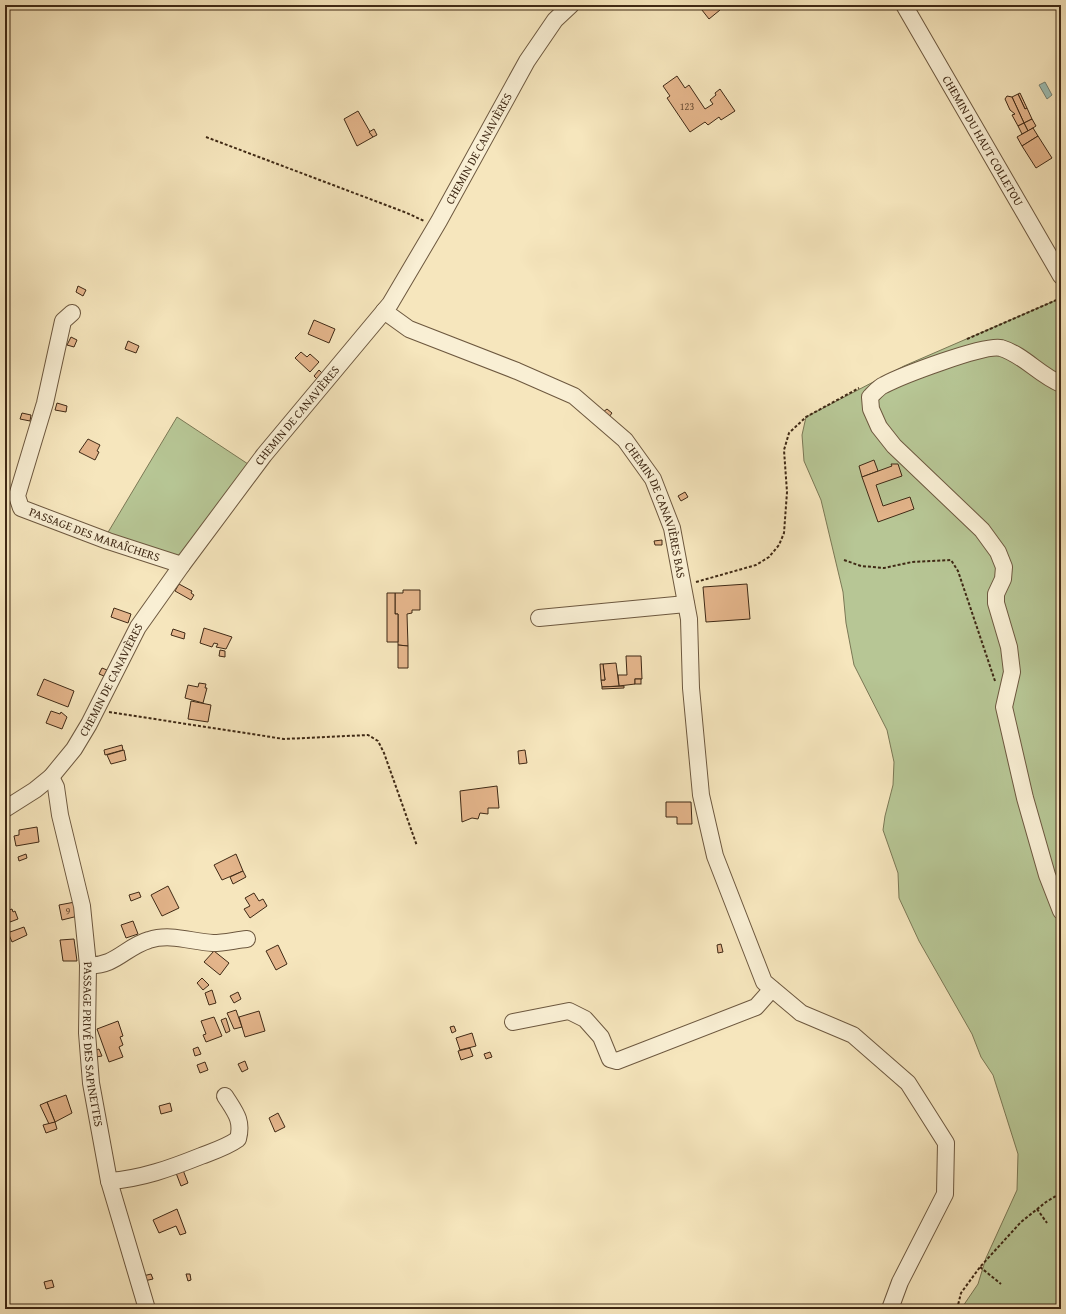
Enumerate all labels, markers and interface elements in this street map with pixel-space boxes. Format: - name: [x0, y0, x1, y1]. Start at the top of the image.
- street label: CHEMIN DU HAUT COLLETOU: [939, 72, 1028, 209]
- street label: CHEMIN DE CANAVIÈRES: [441, 90, 516, 207]
- house number: 123: [680, 99, 694, 114]
- street label: CHEMIN DE CANAVIÈRES: [250, 362, 343, 468]
- street label: CHEMIN DE CANAVIÈRES BAS: [621, 438, 690, 580]
- street label: PASSAGE DES MARAÎCHERS: [27, 503, 162, 565]
- street label: CHEMIN DE CANAVIÈRES: [75, 619, 146, 739]
- house number: 9: [66, 904, 71, 919]
- street label: PASSAGE PRIVÉ DES SAPINETTES: [79, 961, 108, 1128]

